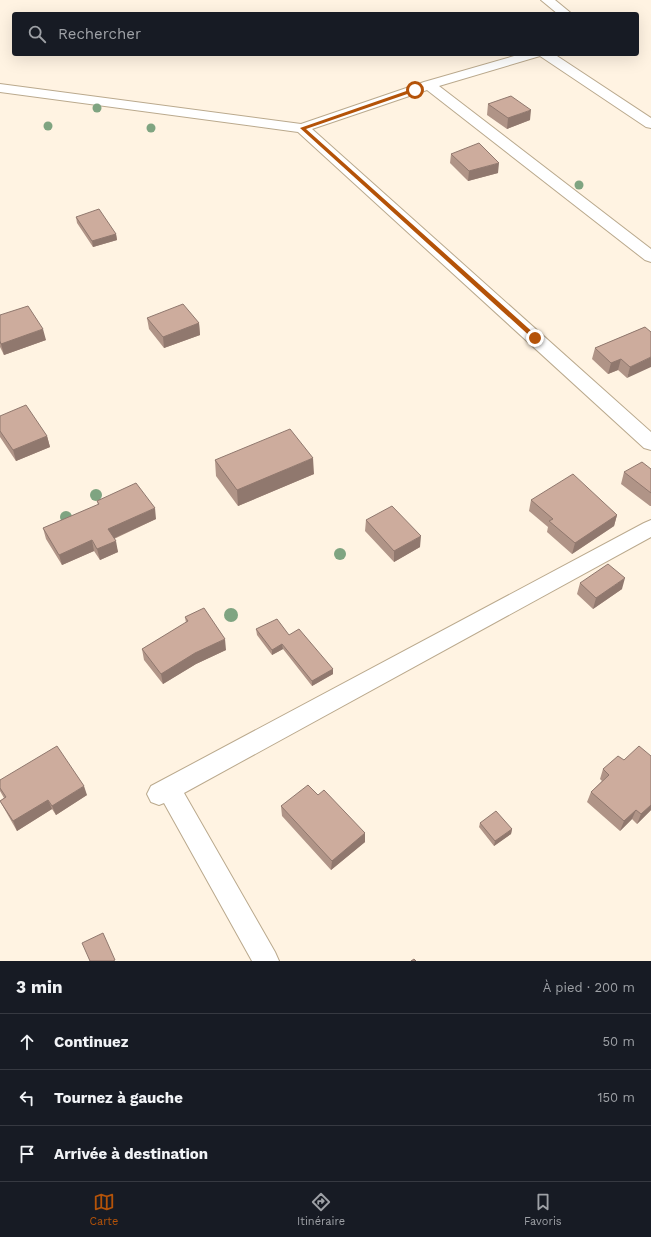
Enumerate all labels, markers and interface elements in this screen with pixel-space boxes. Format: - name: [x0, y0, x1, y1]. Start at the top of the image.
- search box: [12, 12, 639, 56]
- icon: search: [26, 23, 48, 45]
- text: Rechercher: [58, 25, 141, 43]
- route start: [406, 81, 424, 99]
- route end: [526, 329, 544, 347]
- text: 3 min: [16, 977, 62, 997]
- text: À pied · 200 m: [543, 980, 635, 995]
- icon: ahead: [16, 1031, 38, 1053]
- text: Continuez: [54, 1033, 128, 1051]
- text: 50 m: [603, 1034, 635, 1049]
- icon: left: [16, 1087, 38, 1109]
- text: Tournez à gauche: [54, 1089, 183, 1107]
- text: 150 m: [597, 1090, 635, 1105]
- icon: arrive: [16, 1143, 38, 1165]
- text: Arrivée à destination: [54, 1145, 208, 1163]
- tab: Carte: [89, 1191, 118, 1228]
- tab: Itinéraire: [297, 1191, 345, 1228]
- tab: Favoris: [524, 1191, 562, 1228]

